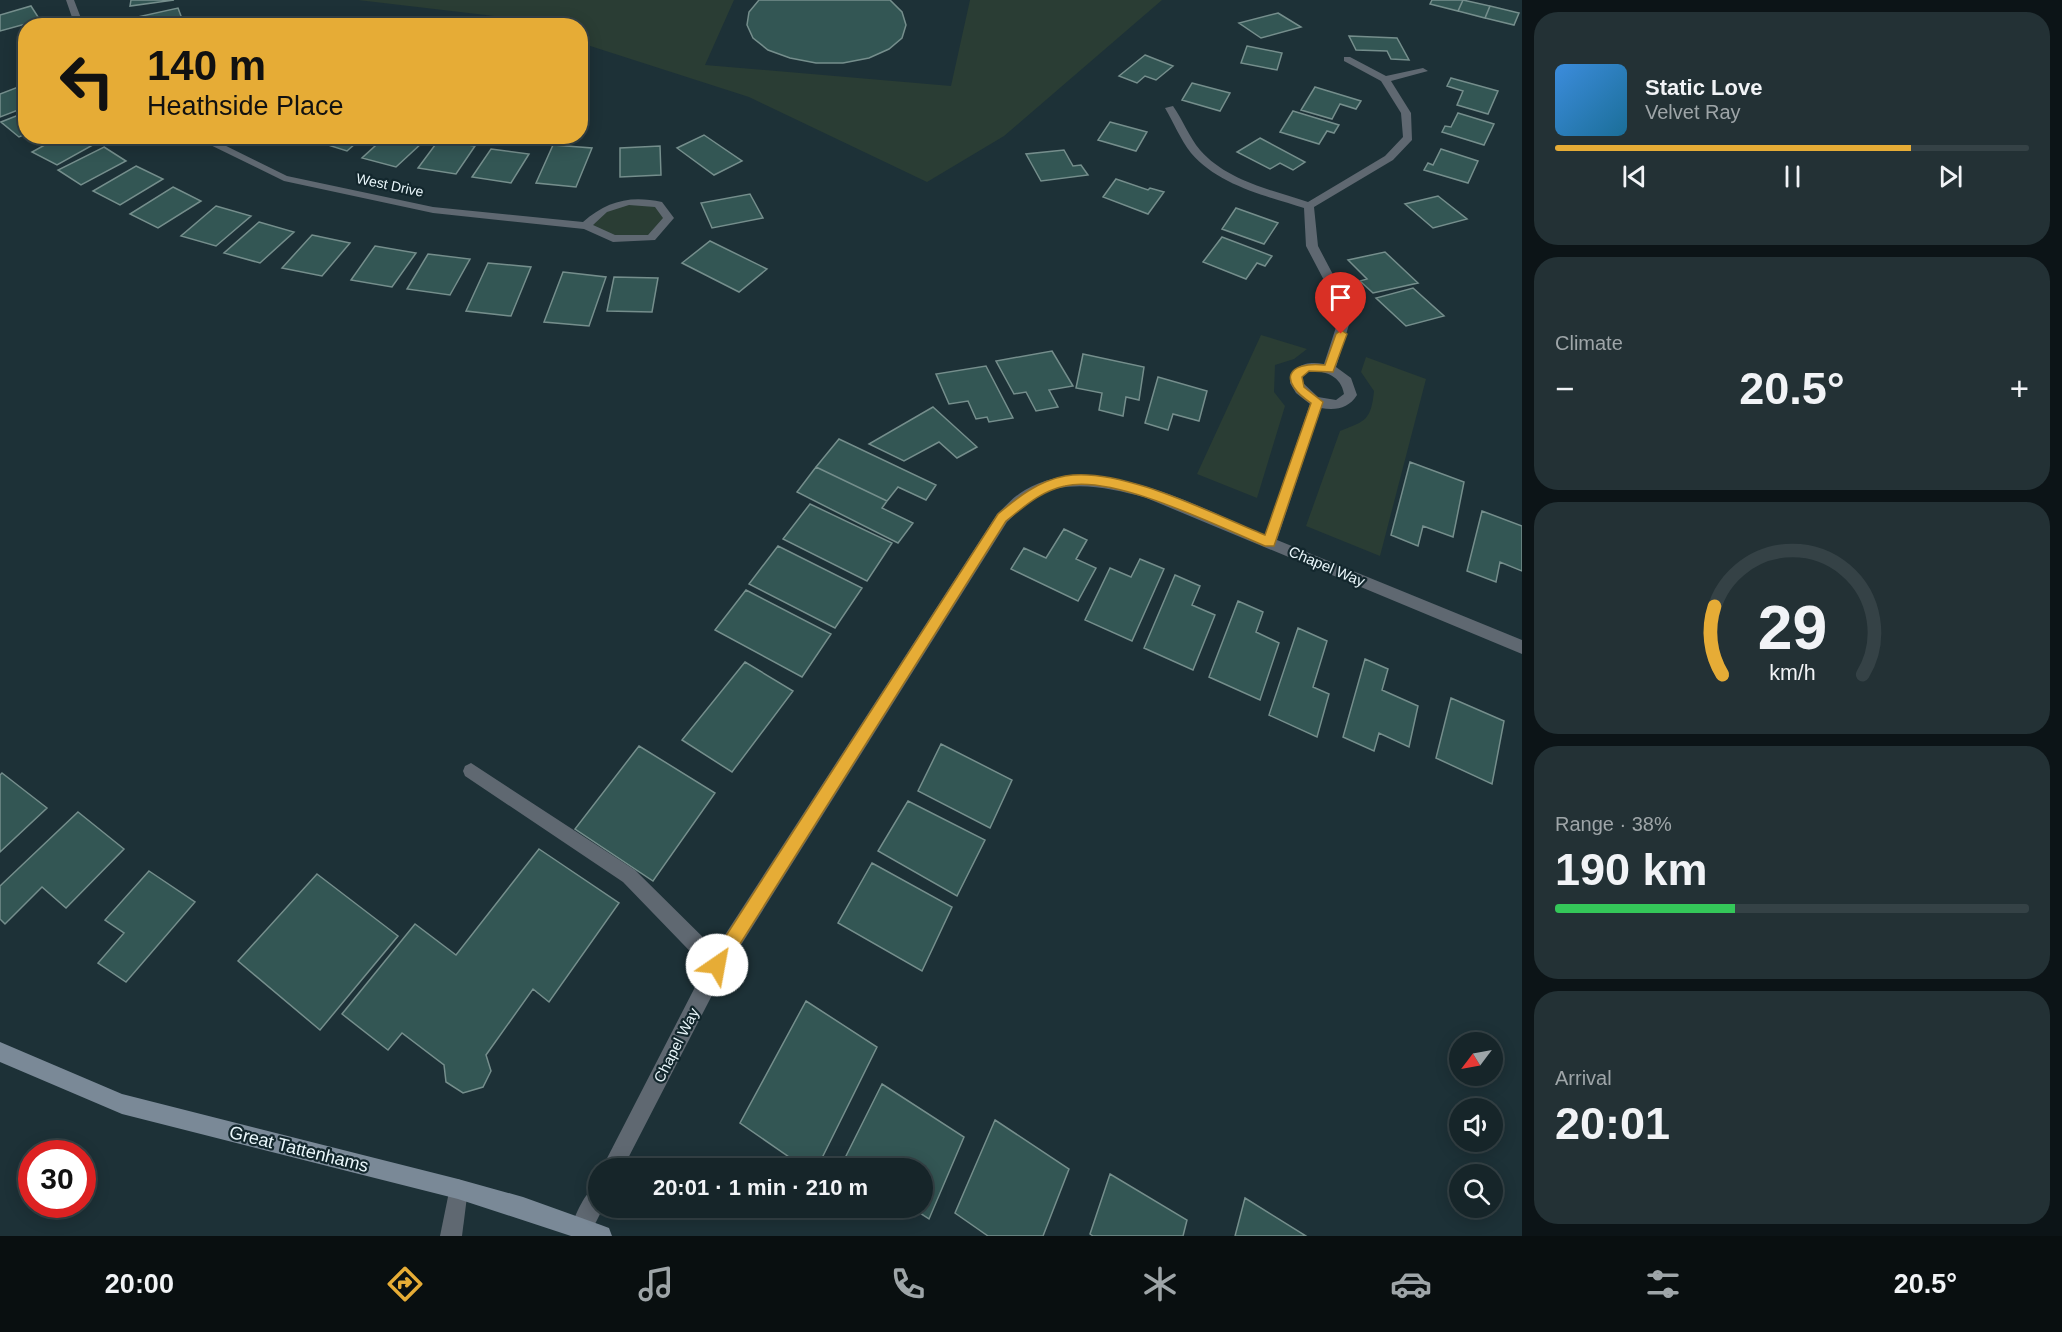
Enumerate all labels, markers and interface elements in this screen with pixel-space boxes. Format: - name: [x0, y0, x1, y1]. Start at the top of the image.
- icon: left: [48, 42, 126, 120]
- text: 140 m: [147, 42, 266, 89]
- text: Static Love: [1645, 75, 1762, 100]
- text: Heathside Place: [147, 91, 344, 121]
- text: Velvet Ray: [1645, 101, 1741, 123]
- icon: previous: [1618, 160, 1651, 193]
- icon: pause: [1776, 160, 1809, 193]
- icon: next: [1934, 160, 1967, 193]
- street label: West Drive: [355, 170, 425, 200]
- pin: [1315, 272, 1366, 334]
- icon: arrive: [1324, 281, 1357, 314]
- text: Climate: [1555, 332, 1623, 354]
- text: 20.5°: [1739, 363, 1845, 414]
- text: −: [1555, 370, 1574, 407]
- text: +: [2010, 370, 2029, 407]
- street label: Chapel Way: [1286, 542, 1368, 590]
- text: 29: [1757, 593, 1827, 662]
- text: km/h: [1769, 661, 1815, 685]
- text: Range · 38%: [1555, 813, 1672, 835]
- text: 190 km: [1555, 844, 1708, 895]
- position arrow: [685, 933, 749, 997]
- street label: Chapel Way: [650, 1005, 702, 1085]
- north arrow: [1449, 1032, 1503, 1086]
- map controls: [1449, 1032, 1503, 1218]
- text: Arrival: [1555, 1067, 1612, 1089]
- button: sound: [1449, 1098, 1503, 1152]
- text: 20:01: [1555, 1098, 1670, 1149]
- street label: Great Tattenhams: [227, 1122, 371, 1176]
- speed limit sign: 30: [18, 1140, 96, 1218]
- button: search: [1449, 1164, 1503, 1218]
- text: 20:01 · 1 min · 210 m: [653, 1175, 868, 1200]
- icon: directions: [384, 1263, 426, 1305]
- icon: music: [635, 1263, 677, 1305]
- icon: phone: [887, 1263, 929, 1305]
- icon: climate: [1139, 1263, 1181, 1305]
- icon: car: [1390, 1263, 1432, 1305]
- icon: filters: [1642, 1263, 1684, 1305]
- text: 20:00: [105, 1269, 174, 1299]
- text: 20.5°: [1894, 1269, 1957, 1299]

